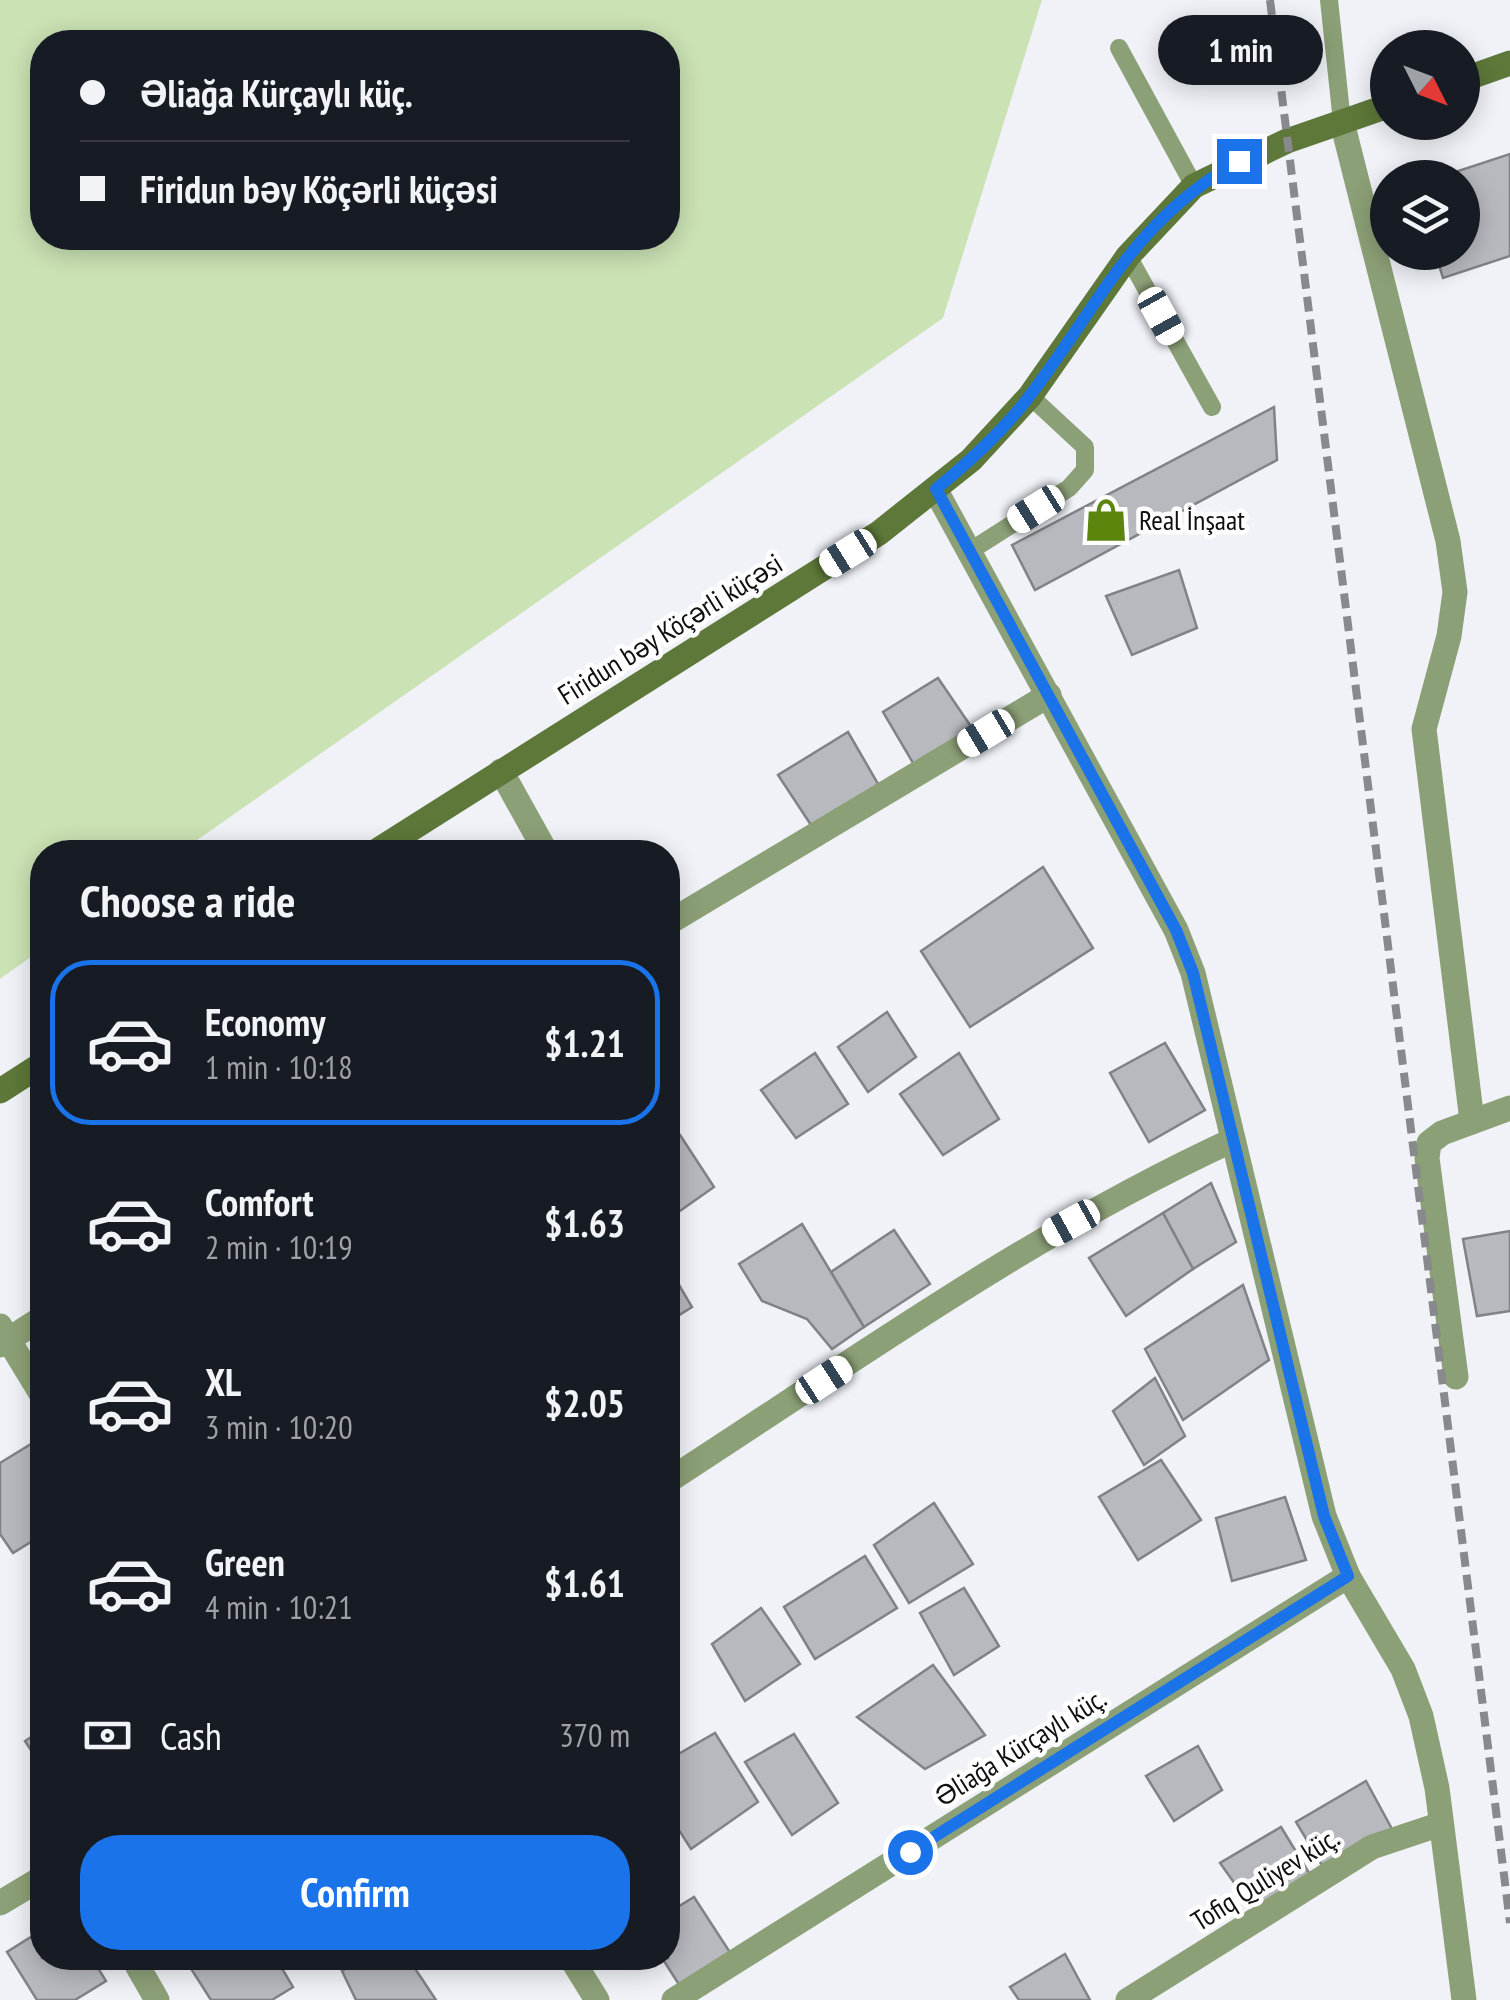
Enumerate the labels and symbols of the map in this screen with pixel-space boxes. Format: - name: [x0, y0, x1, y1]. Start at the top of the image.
- callout: 1 min: [1156, 16, 1322, 86]
- north arrow: [1370, 30, 1480, 140]
- route end: [1217, 139, 1262, 184]
- car: [1133, 282, 1189, 350]
- car: [1003, 480, 1069, 538]
- shop icon: Real İnşaat: [1082, 496, 1130, 544]
- place label: Real İnşaat: [1139, 501, 1245, 538]
- car: [815, 524, 881, 582]
- street label: Firidun bəy Köçərli küçəsi: [551, 545, 789, 713]
- car: [953, 705, 1019, 761]
- car: [1037, 1195, 1105, 1251]
- car: [791, 1351, 857, 1409]
- street label: Əliağa Kürçaylı küç.: [927, 1679, 1113, 1814]
- street label: Tofiq Quliyev küç.: [1184, 1818, 1346, 1939]
- route start: [888, 1830, 933, 1875]

